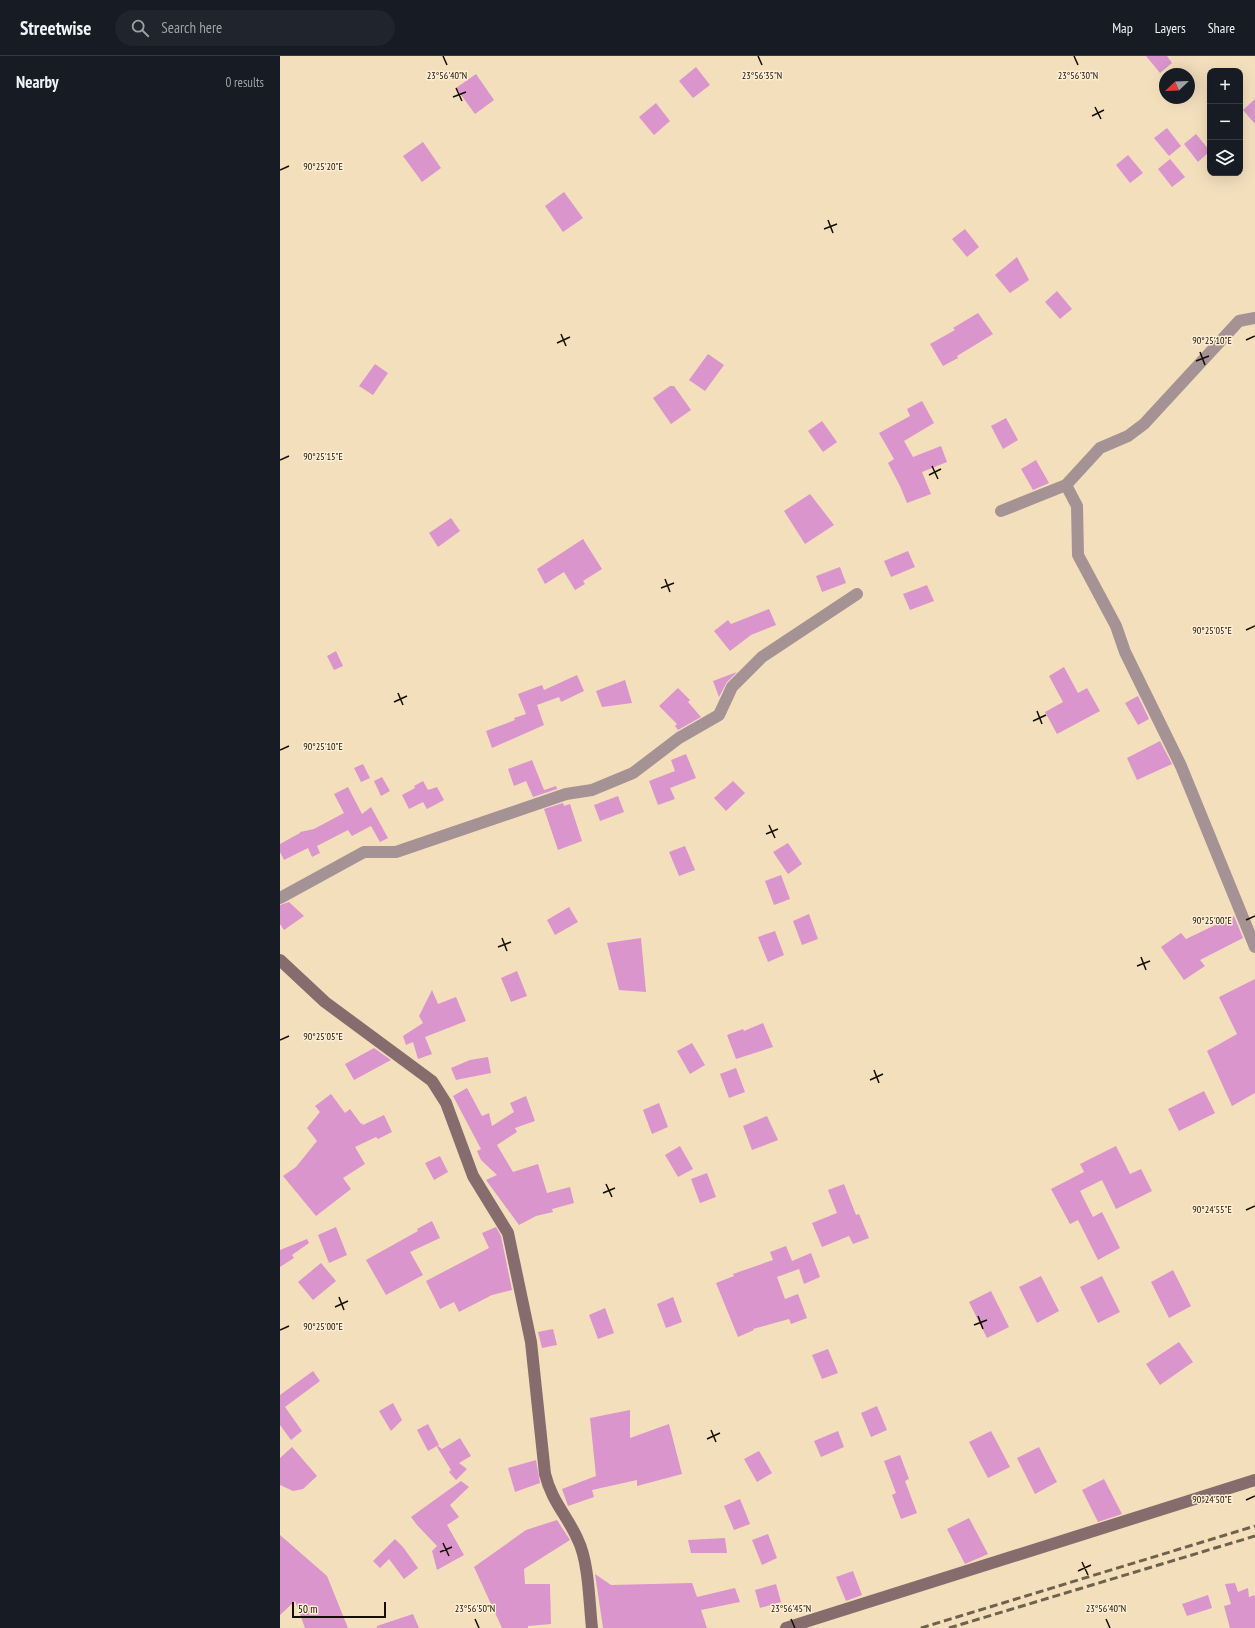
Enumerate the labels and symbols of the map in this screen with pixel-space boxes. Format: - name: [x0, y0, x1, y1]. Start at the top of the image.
- north arrow: [1159, 68, 1195, 104]
- text: 23°56'40"N: [427, 69, 467, 82]
- text: 23°56'35"N: [742, 69, 782, 82]
- text: 23°56'30"N: [1058, 69, 1098, 82]
- text: 90°25'20"E: [303, 160, 343, 173]
- text: 90°25'10"E: [1192, 334, 1232, 347]
- text: 90°25'15"E: [303, 450, 343, 463]
- text: 90°25'05"E: [1192, 624, 1232, 637]
- text: 90°25'10"E: [303, 740, 343, 753]
- text: 90°25'00"E: [1192, 914, 1232, 927]
- text: 90°25'05"E: [303, 1030, 343, 1043]
- text: 90°24'55"E: [1192, 1203, 1232, 1216]
- text: 90°25'00"E: [303, 1320, 343, 1333]
- text: 90°24'50"E: [1192, 1493, 1232, 1506]
- scale bar: [292, 1600, 386, 1619]
- text: 23°56'50"N: [455, 1602, 495, 1615]
- text: 23°56'45"N: [771, 1602, 811, 1615]
- text: 23°56'40"N: [1086, 1602, 1126, 1615]

